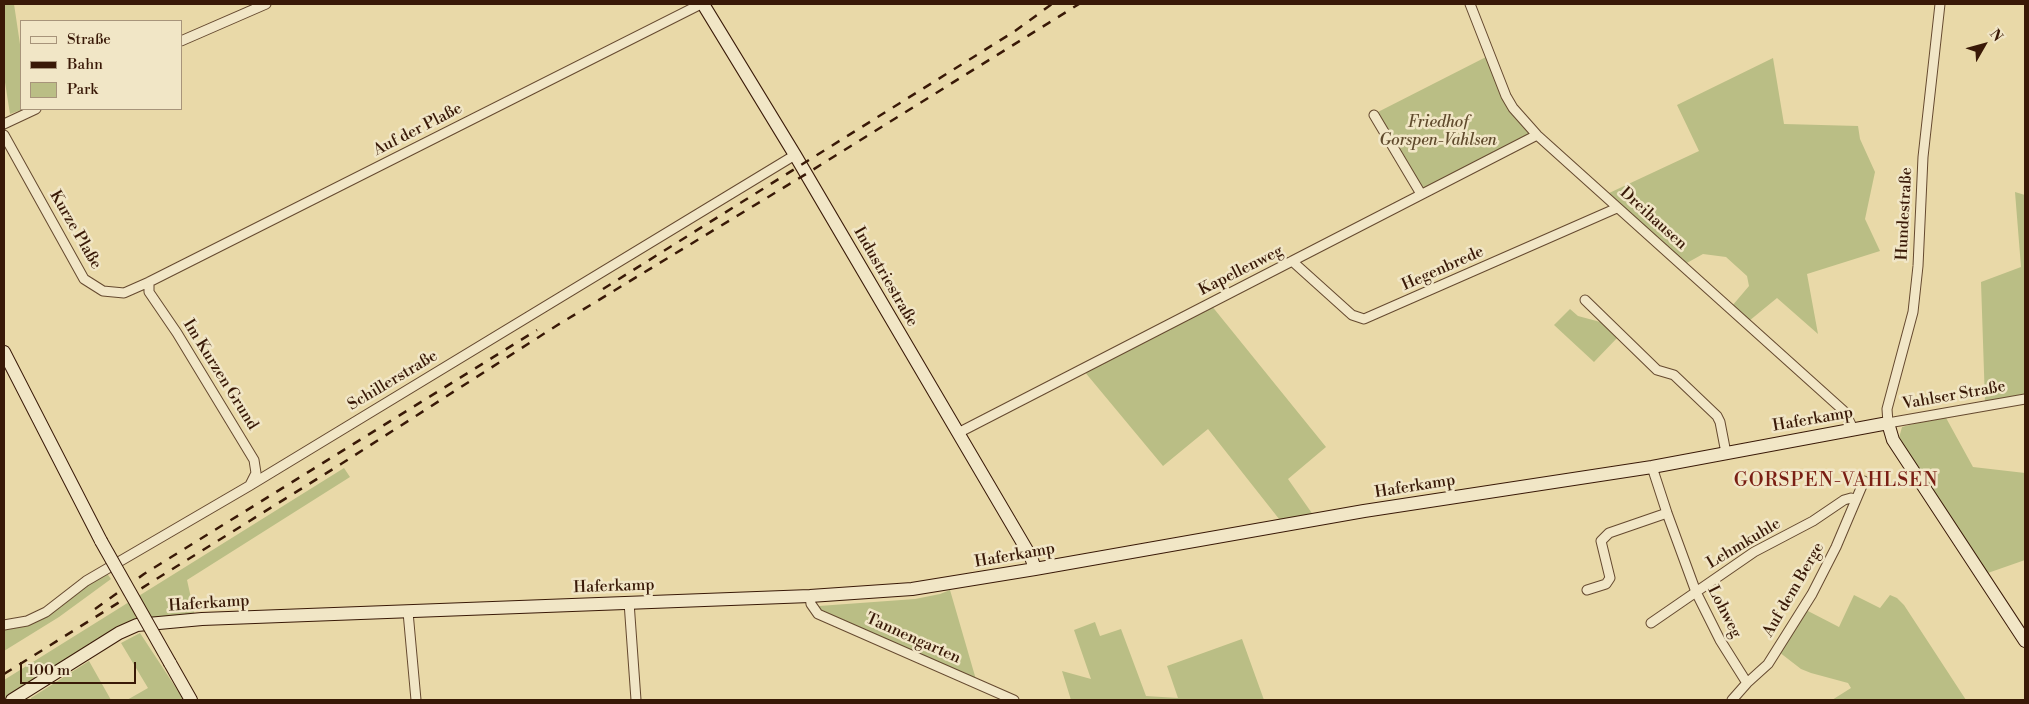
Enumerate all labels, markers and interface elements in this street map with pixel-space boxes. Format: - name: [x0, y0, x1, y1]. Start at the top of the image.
- legend: [20, 20, 182, 110]
- north arrow: [1959, 20, 2009, 70]
- text: N: [1985, 26, 2006, 46]
- text: Straße: [67, 30, 111, 49]
- text: Bahn: [67, 55, 103, 74]
- text: Park: [67, 80, 98, 99]
- street label: Auf der Plaße: [370, 99, 466, 161]
- park label: Friedhof Gorspen-Vahlsen: [1379, 113, 1497, 151]
- street label: Hundestraße: [1893, 167, 1917, 261]
- street label: Dreihausen: [1615, 184, 1691, 254]
- street label: Kurze Plaße: [45, 187, 105, 273]
- street label: Industriestraße: [849, 224, 921, 330]
- street label: Kapellenweg: [1196, 242, 1286, 300]
- street label: Hegenbrede: [1399, 242, 1487, 296]
- street label: Im Kurzen Grund: [178, 316, 262, 434]
- street label: Schillerstraße: [345, 347, 441, 415]
- street label: Vahlser Straße: [1901, 377, 2007, 415]
- street label: Haferkamp: [1771, 403, 1855, 437]
- district label: GORSPEN-VAHLSEN: [1732, 470, 1940, 492]
- street label: Haferkamp: [1373, 471, 1457, 503]
- street label: Lehmkuhle: [1704, 515, 1784, 573]
- street label: Haferkamp: [973, 539, 1057, 573]
- street label: Auf dem Berge: [1759, 539, 1829, 641]
- street label: Haferkamp: [573, 576, 655, 598]
- street label: Lohweg: [1703, 583, 1745, 641]
- street label: Haferkamp: [168, 592, 250, 616]
- street label: Tannengarten: [863, 609, 963, 669]
- scale bar: [22, 652, 139, 684]
- text: 100 m: [28, 661, 70, 680]

